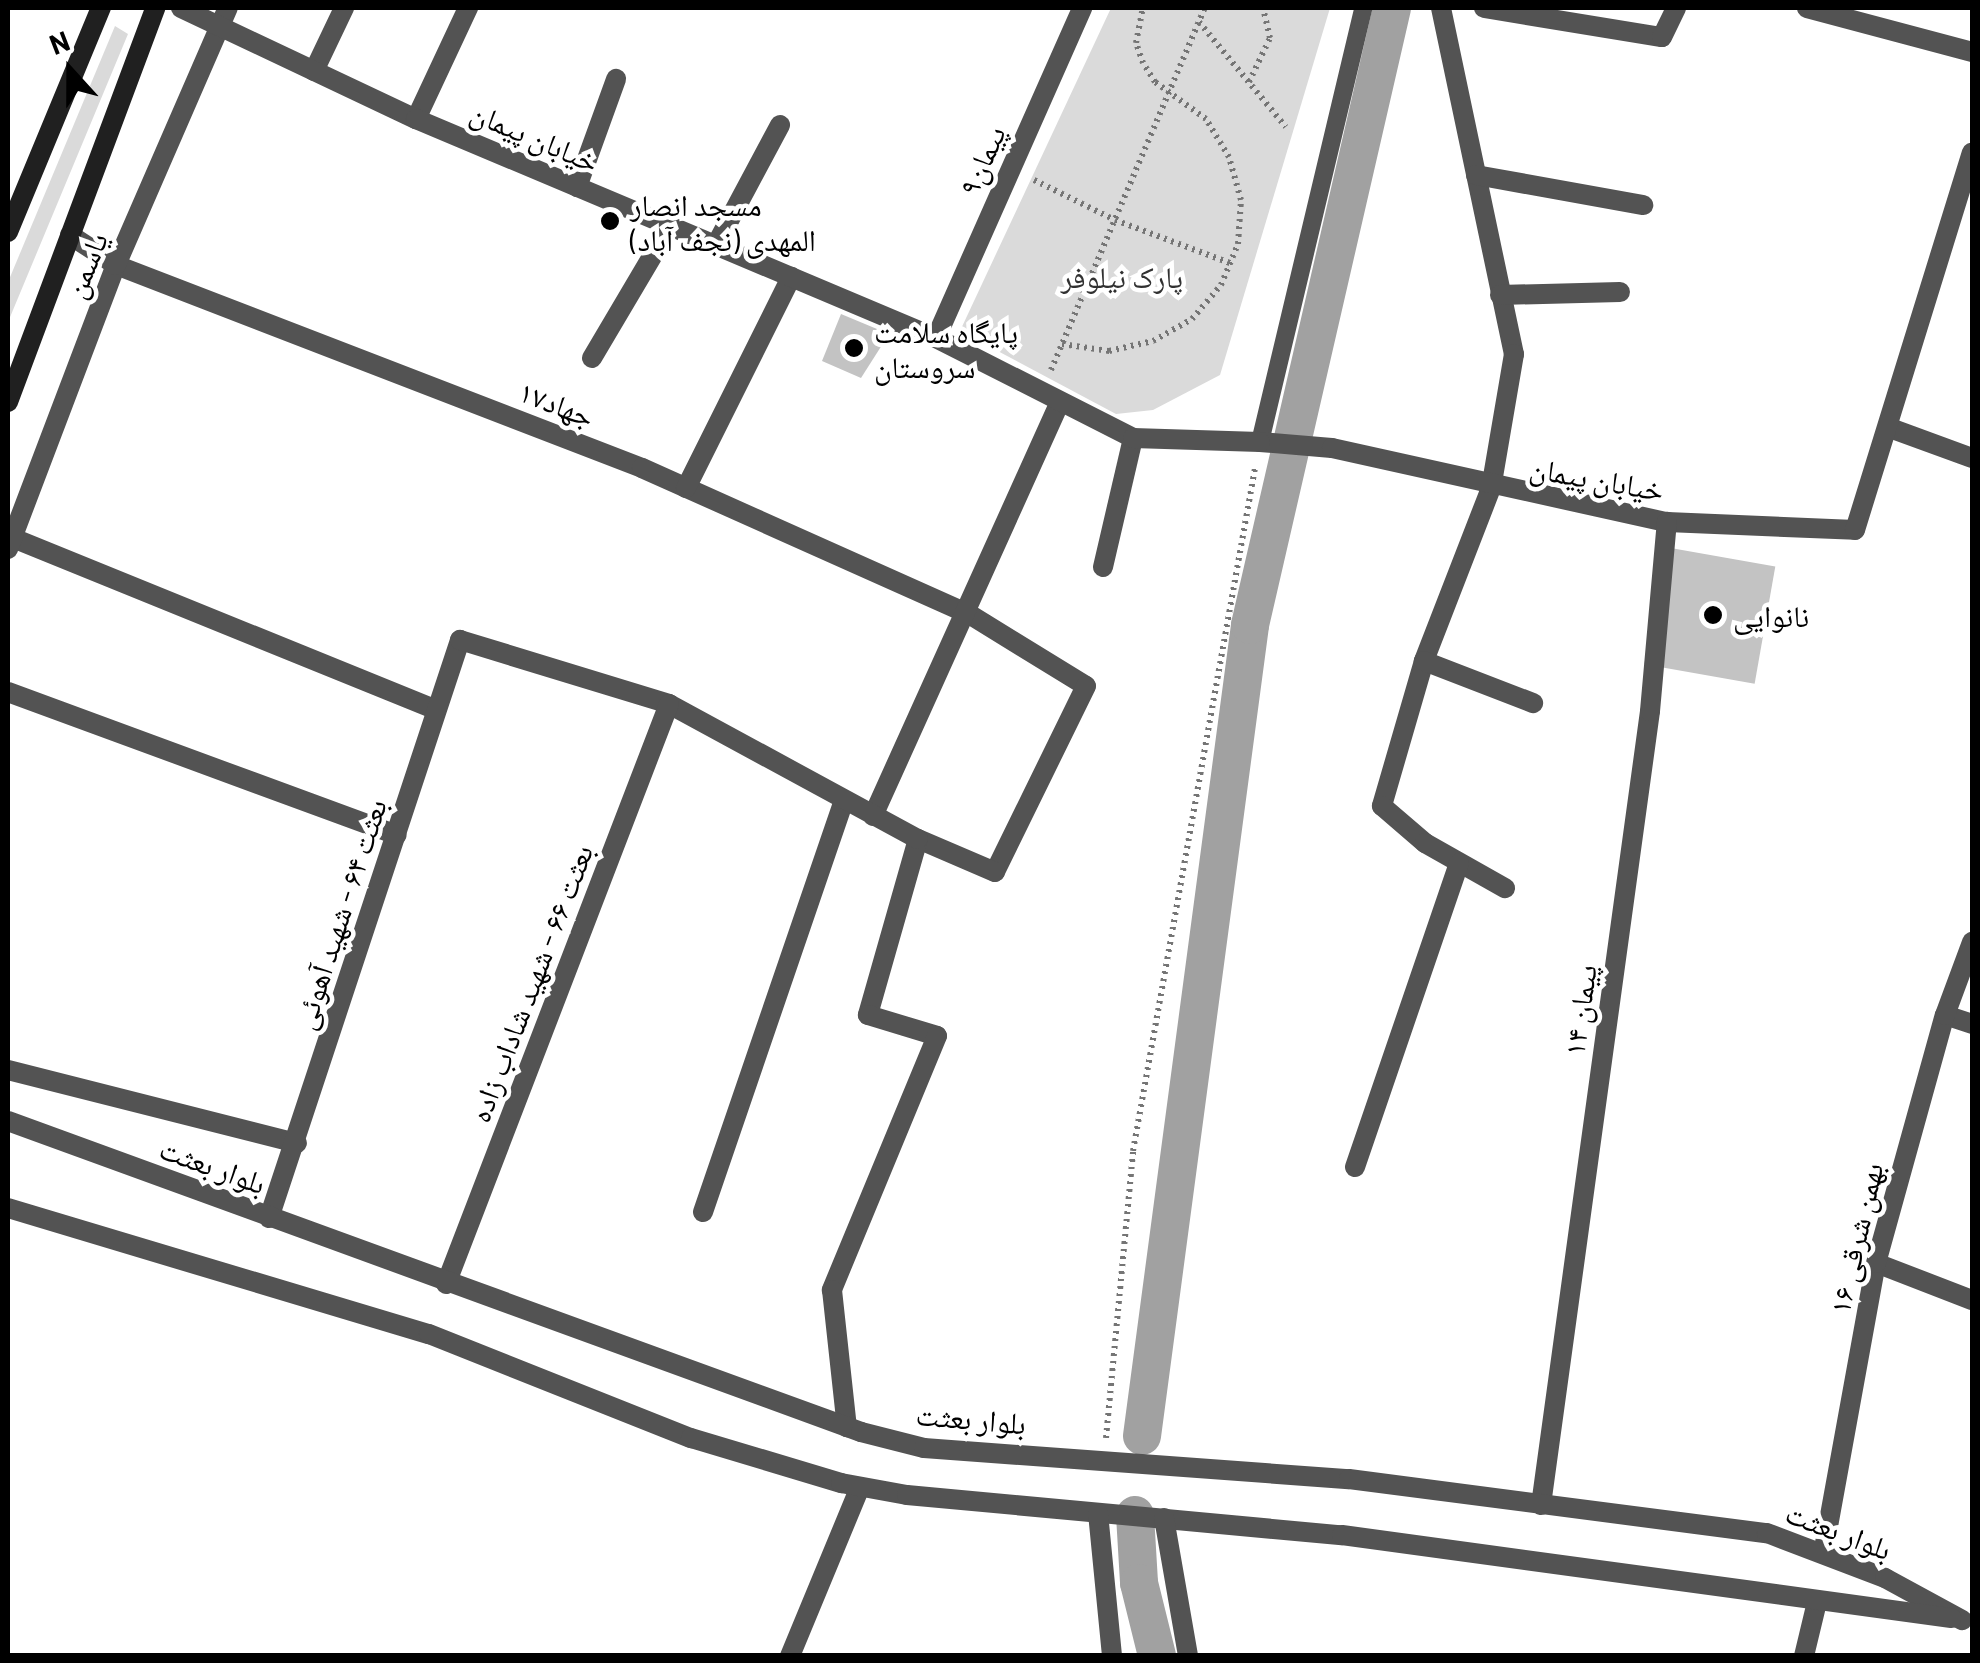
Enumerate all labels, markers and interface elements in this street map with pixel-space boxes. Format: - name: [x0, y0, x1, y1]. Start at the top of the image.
- north arrow: [20, 20, 120, 120]
- text: N: [44, 23, 74, 61]
- street label: خیابان پیمان: [466, 93, 604, 179]
- street label: پیمان۹: [950, 120, 1012, 200]
- place label: مسجد انصار المهدی (نجف آباد): [630, 186, 816, 256]
- marker: مسجد انصار المهدی (نجف آباد): [599, 210, 621, 232]
- street label: یاسمن: [56, 227, 114, 303]
- park label: پارک نیلوفر: [1061, 258, 1183, 294]
- place label: پایگاه سلامت سروستان: [874, 313, 1018, 384]
- marker: پایگاه سلامت سروستان: [843, 337, 865, 359]
- street label: جهاد۱۷: [514, 372, 600, 434]
- street label: خیابان پیمان: [1527, 449, 1667, 507]
- place label: نانوایی: [1733, 597, 1809, 633]
- marker: نانوایی: [1702, 604, 1724, 626]
- street label: بعثت ۶۴ - شهید آهوئی: [285, 794, 393, 1034]
- street label: بعثت ۶۶ - شهید شاداب زاده: [460, 839, 600, 1127]
- street label: پیمان ۱۴: [1555, 962, 1603, 1058]
- street label: بلوار بعثت: [155, 1129, 271, 1201]
- street label: بهمن شرقی ۱۶: [1820, 1159, 1890, 1317]
- street label: بلوار بعثت: [914, 1395, 1028, 1441]
- street label: بلوار بعثت: [1781, 1493, 1897, 1567]

